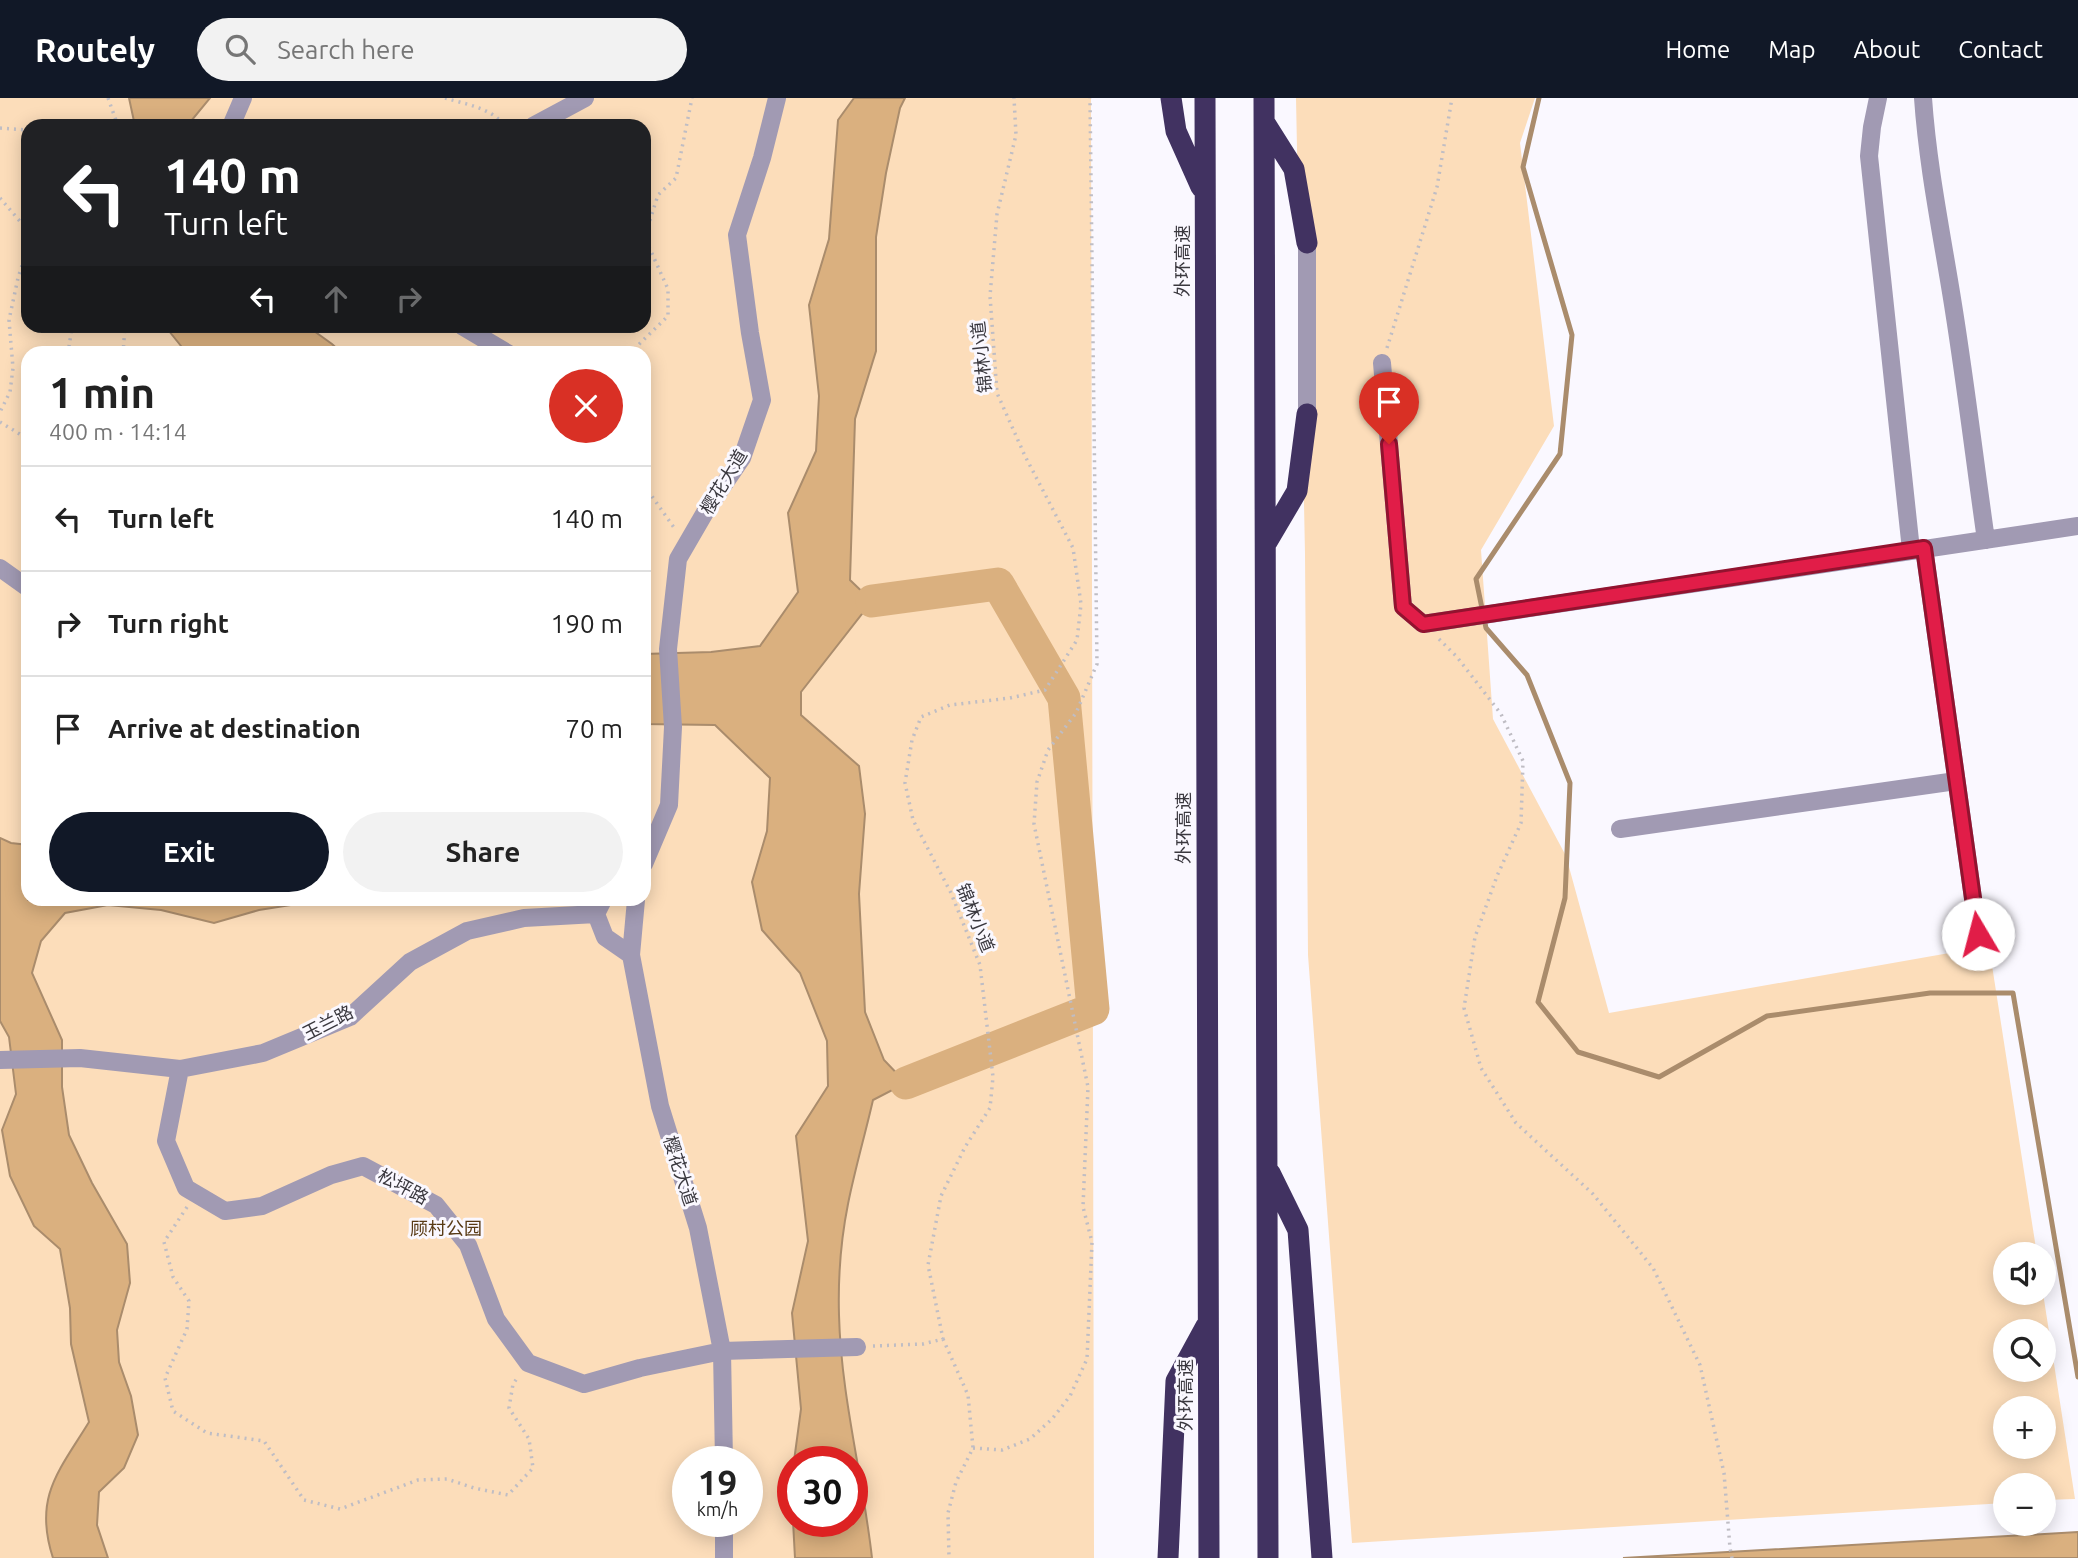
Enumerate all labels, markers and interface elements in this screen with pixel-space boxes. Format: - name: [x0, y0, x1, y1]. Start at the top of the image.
- search box: [197, 18, 687, 81]
- icon: search: [221, 30, 259, 68]
- text: Routely: [35, 31, 155, 68]
- text: Search here: [277, 35, 415, 64]
- text: Home: [1665, 36, 1730, 63]
- text: Map: [1768, 36, 1815, 63]
- text: About: [1853, 36, 1920, 63]
- text: Contact: [1958, 36, 2043, 63]
- icon: left: [49, 147, 140, 238]
- text: 140 m: [164, 147, 301, 202]
- text: Turn left: [164, 205, 288, 241]
- street label: 外环高速: [1172, 225, 1192, 297]
- icon: left: [244, 280, 282, 318]
- icon: ahead: [317, 280, 355, 318]
- icon: right: [390, 280, 428, 318]
- street label: 锦林小道: [967, 320, 995, 394]
- text: 1 min: [49, 369, 155, 416]
- button: close: [549, 369, 623, 443]
- pin: [1359, 372, 1419, 444]
- icon: arrive: [1370, 383, 1408, 421]
- text: 400 m · 14:14: [49, 419, 187, 444]
- street label: 樱花大道: [696, 445, 750, 517]
- icon: left: [49, 500, 87, 538]
- text: Turn left: [108, 504, 214, 533]
- text: 140 m: [551, 504, 623, 533]
- icon: right: [49, 605, 87, 643]
- text: Turn right: [108, 609, 229, 638]
- text: 190 m: [551, 609, 623, 638]
- icon: arrive: [49, 710, 87, 748]
- text: Arrive at destination: [108, 714, 361, 743]
- text: 70 m: [565, 714, 623, 743]
- street label: 外环高速: [1173, 792, 1193, 864]
- button: Exit: [49, 812, 329, 892]
- button: Share: [343, 812, 623, 892]
- street label: 锦林小道: [953, 881, 999, 955]
- position arrow: [1941, 897, 2015, 971]
- street label: 玉兰路: [299, 1001, 356, 1043]
- street label: 樱花大道: [660, 1133, 702, 1208]
- street label: 松坪路: [375, 1165, 432, 1208]
- park label: 顾村公园: [410, 1218, 482, 1238]
- map controls: [1993, 1242, 2056, 1536]
- button: sound: [1993, 1242, 2056, 1305]
- button: search: [1993, 1319, 2056, 1382]
- street label: 外环高速: [1175, 1359, 1195, 1431]
- button: +: [1993, 1396, 2056, 1459]
- speed limit sign: 30: [777, 1446, 868, 1537]
- text: 19: [698, 1462, 737, 1502]
- button: −: [1993, 1473, 2056, 1536]
- text: km/h: [697, 1499, 738, 1519]

